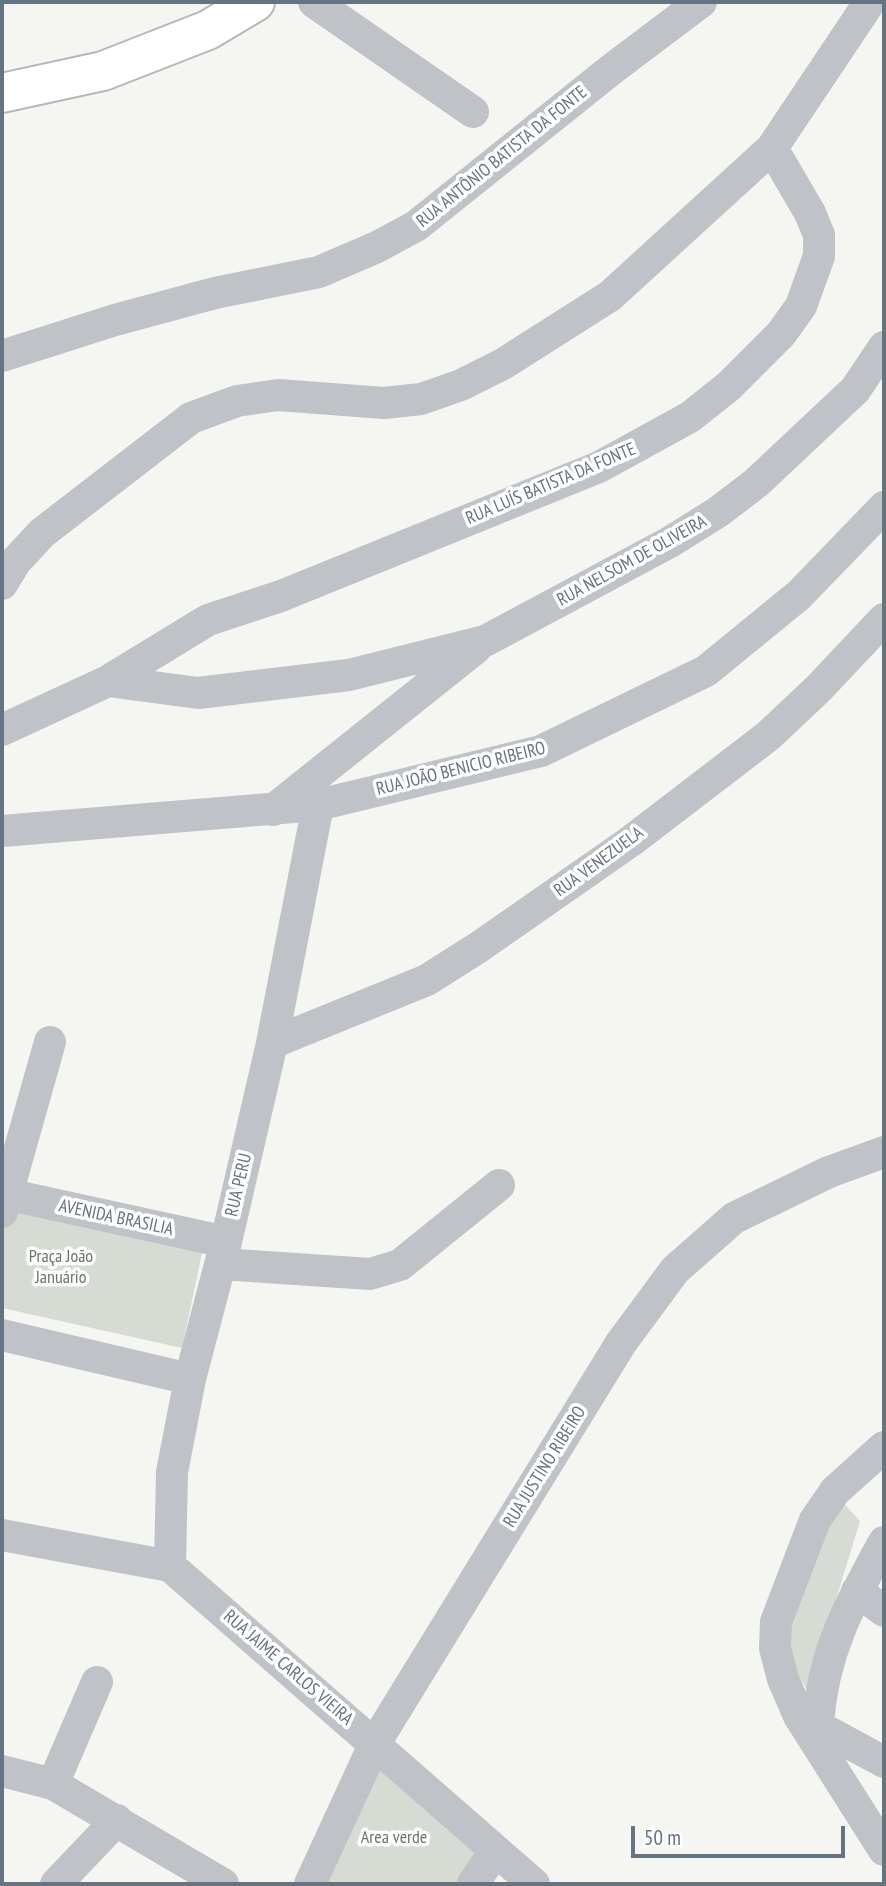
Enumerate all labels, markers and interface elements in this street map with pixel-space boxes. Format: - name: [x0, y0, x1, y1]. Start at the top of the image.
- street label: RUA ANTÔNIO BATISTA DA FONTE: [412, 82, 592, 232]
- street label: RUA LUÍS BATISTA DA FONTE: [463, 438, 639, 530]
- street label: RUA NELSOM DE OLIVEIRA: [553, 511, 711, 611]
- street label: RUA JOÃO BENICIO RIBEIRO: [374, 738, 548, 800]
- street label: RUA VENEZUELA: [550, 822, 648, 902]
- street label: RUA PERU: [221, 1151, 257, 1219]
- street label: AVENIDA BRASILIA: [57, 1195, 175, 1241]
- park label: Praça João Januário: [29, 1246, 93, 1288]
- street label: RUA JUSTINO RIBEIRO: [499, 1402, 591, 1532]
- street label: RUA JAIME CARLOS VIEIRA: [219, 1606, 357, 1730]
- scale bar: [634, 1812, 848, 1856]
- text: 50 m: [644, 1824, 681, 1851]
- park label: Area verde: [361, 1827, 427, 1849]

